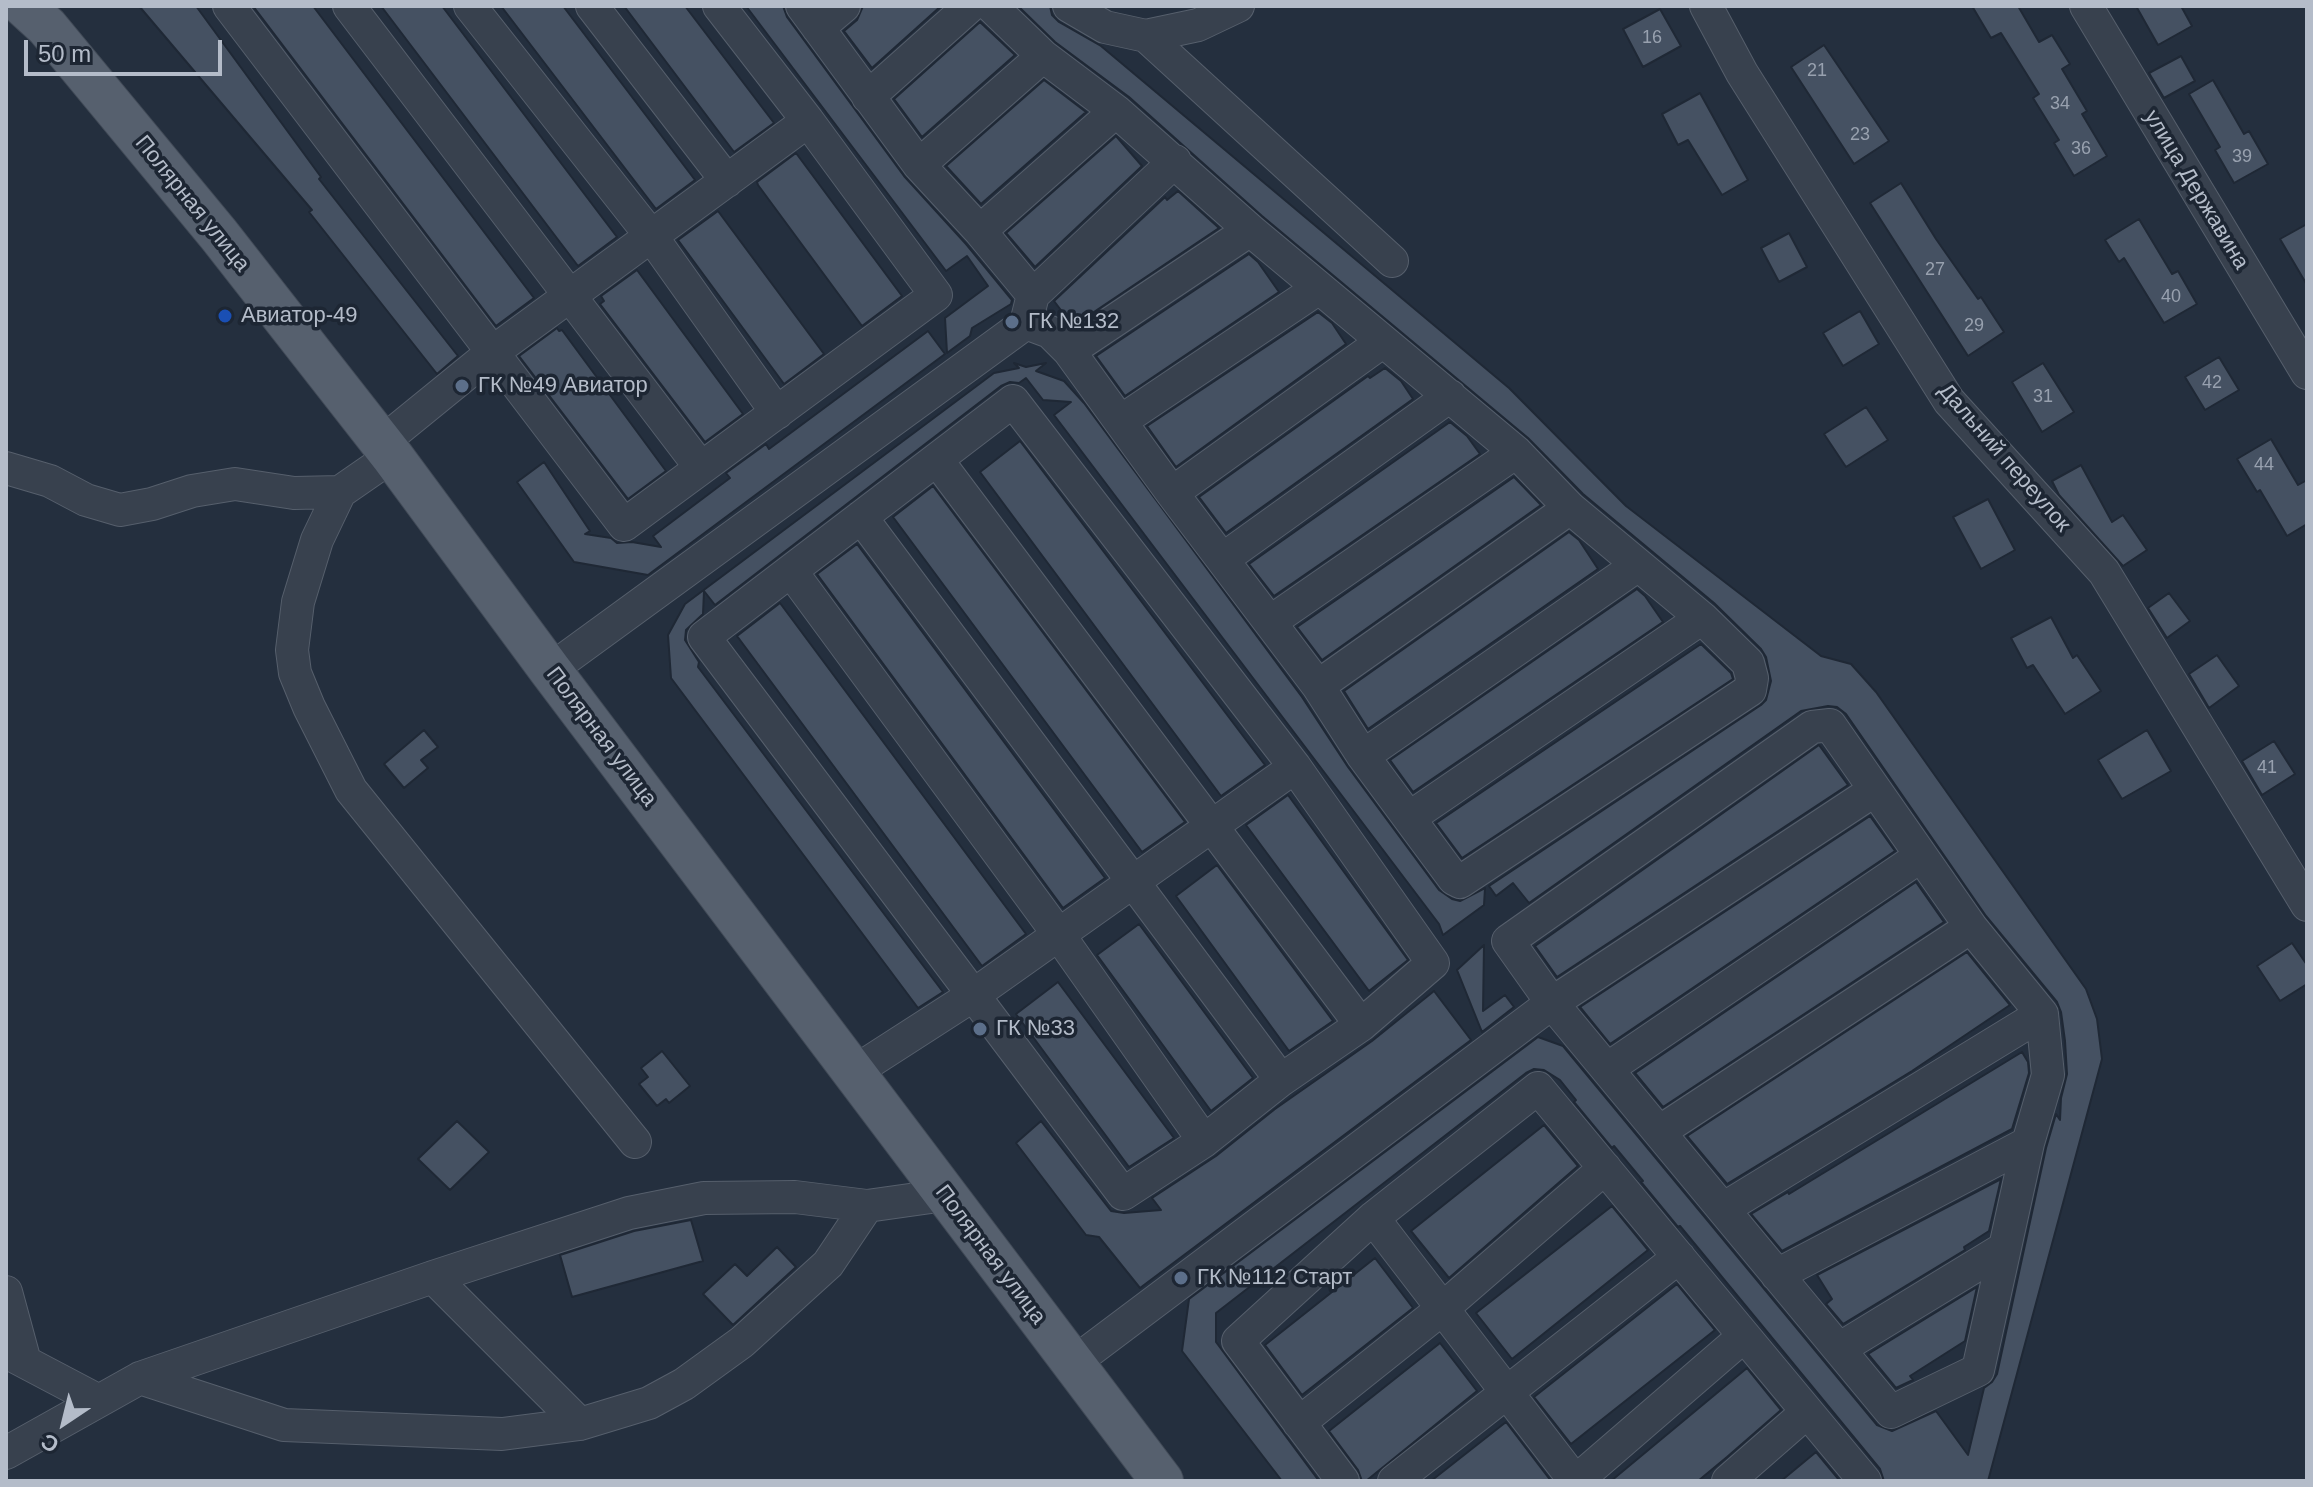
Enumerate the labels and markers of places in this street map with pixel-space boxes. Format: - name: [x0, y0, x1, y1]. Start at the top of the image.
- place label: Авиатор-49: [241, 303, 357, 329]
- marker: Авиатор-49: [216, 307, 234, 325]
- place label: ГК №132: [1028, 309, 1119, 335]
- marker: ГК №132: [1003, 313, 1021, 331]
- place label: ГК №49 Авиатор: [478, 373, 648, 399]
- marker: ГК №49 Авиатор: [453, 377, 471, 395]
- place label: ГК №33: [996, 1016, 1075, 1042]
- marker: ГК №33: [971, 1020, 989, 1038]
- place label: ГК №112 Старт: [1197, 1265, 1352, 1291]
- marker: ГК №112 Старт: [1172, 1269, 1190, 1287]

